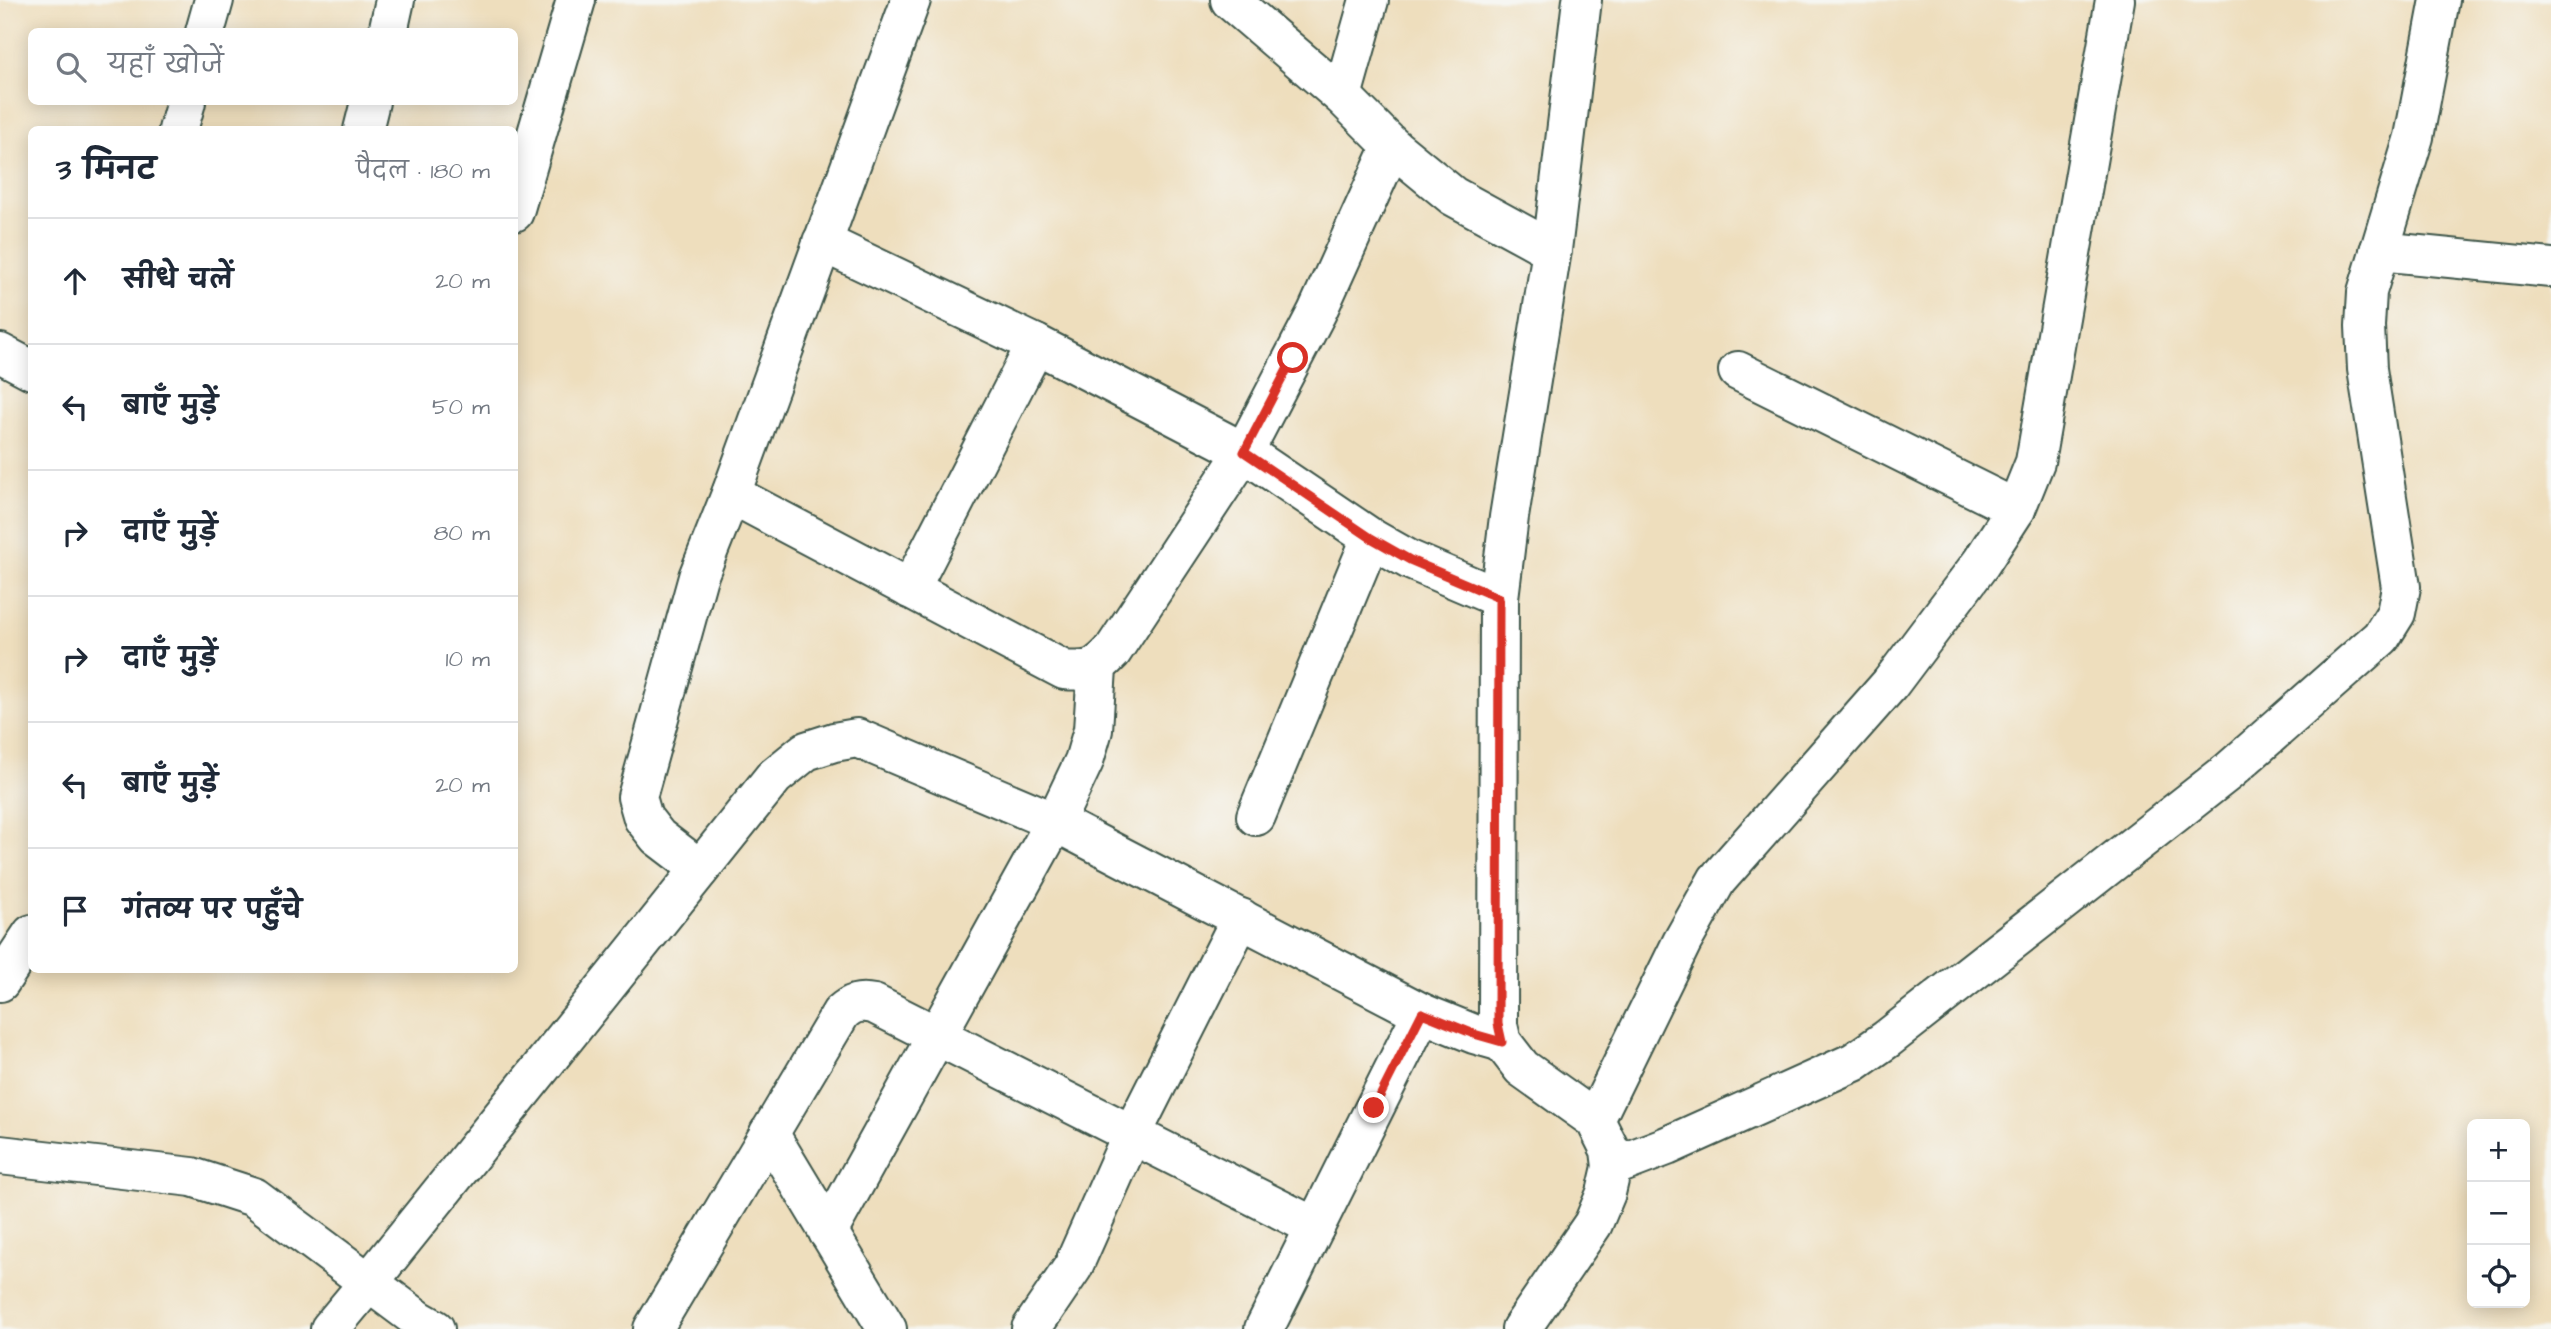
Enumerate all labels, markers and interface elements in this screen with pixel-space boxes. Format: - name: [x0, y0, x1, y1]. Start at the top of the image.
- search box: [28, 28, 518, 105]
- text: यहाँ खोजें: [108, 47, 224, 83]
- icon: search: [52, 48, 90, 86]
- text: 3 मिनट: [56, 149, 156, 191]
- text: पैदल · 180 m: [356, 155, 490, 187]
- icon: ahead: [56, 262, 94, 300]
- text: सीधे चलें: [123, 262, 233, 298]
- text: 20 m: [435, 265, 490, 297]
- route start: [1277, 342, 1308, 373]
- icon: left: [56, 388, 94, 426]
- text: बाएँ मुड़ें: [123, 388, 218, 424]
- text: 50 m: [432, 391, 490, 423]
- icon: right: [56, 514, 94, 552]
- text: दाएँ मुड़ें: [123, 514, 217, 550]
- text: 80 m: [433, 517, 490, 549]
- icon: right: [56, 640, 94, 678]
- text: दाएँ मुड़ें: [123, 640, 217, 676]
- text: 10 m: [445, 643, 490, 675]
- icon: left: [56, 766, 94, 804]
- text: बाएँ मुड़ें: [123, 766, 218, 802]
- text: 20 m: [435, 769, 490, 801]
- icon: arrive: [56, 892, 94, 930]
- text: गंतव्य पर पहुँचे: [123, 892, 302, 928]
- route end: [1358, 1092, 1389, 1123]
- map controls: [2467, 1119, 2530, 1308]
- button: +: [2467, 1119, 2530, 1182]
- button: −: [2467, 1182, 2530, 1245]
- button: locate: [2467, 1245, 2530, 1308]

